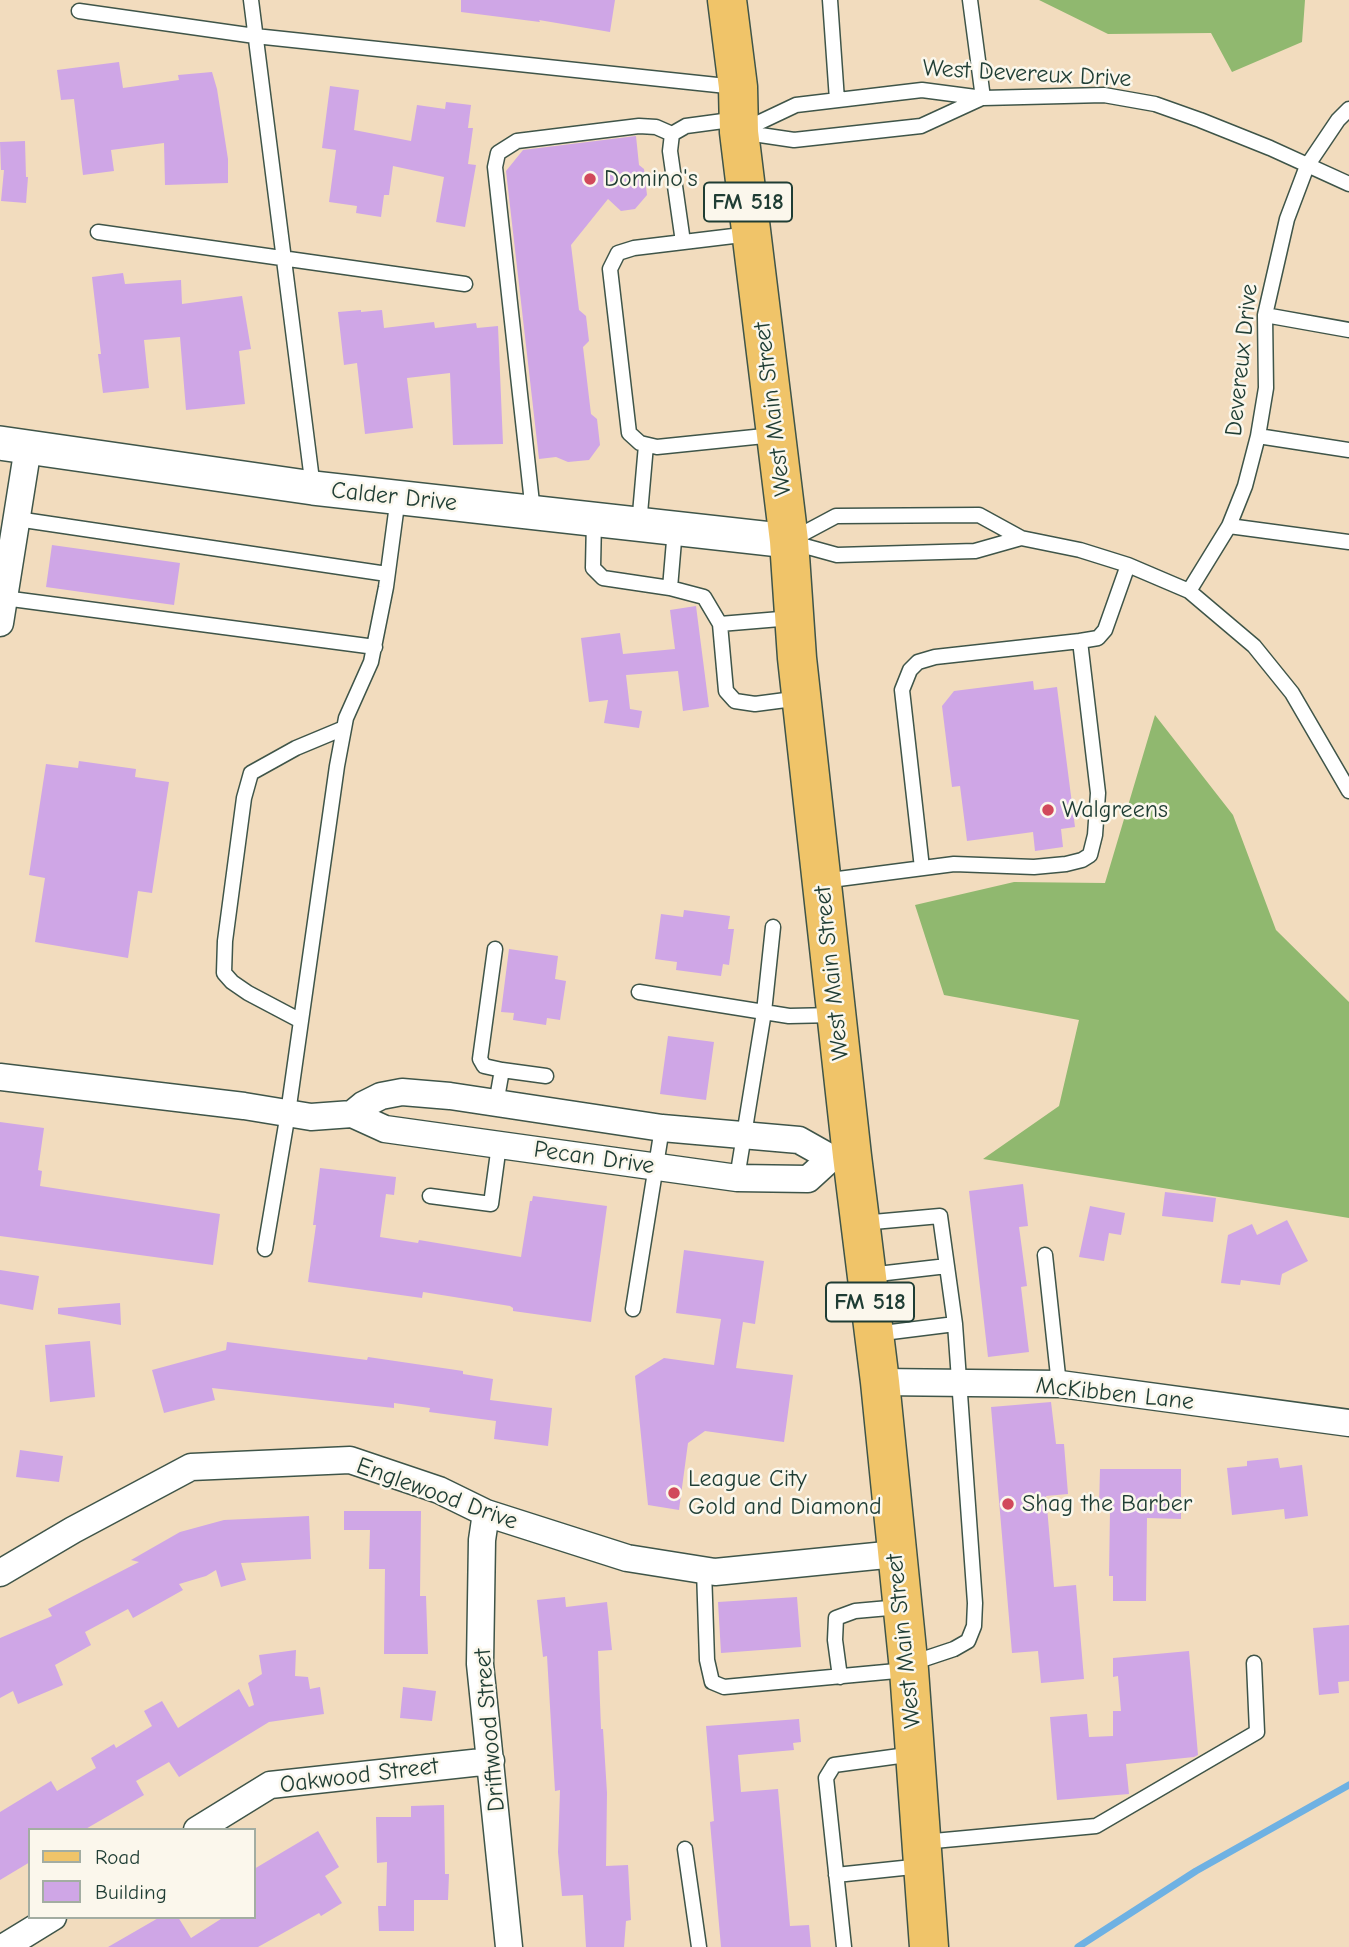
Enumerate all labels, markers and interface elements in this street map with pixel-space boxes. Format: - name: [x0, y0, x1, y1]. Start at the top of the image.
- street label: West Devereux Drive: [922, 54, 1132, 94]
- place label: Domino's: [604, 165, 698, 193]
- marker: Domino's: [582, 171, 598, 187]
- road number: FM 518: [704, 182, 792, 222]
- street label: Devereux Drive: [1220, 282, 1264, 438]
- street label: West Main Street: [748, 320, 798, 498]
- street label: Calder Drive: [330, 476, 458, 518]
- place label: Walgreens: [1062, 796, 1168, 824]
- marker: Walgreens: [1040, 802, 1056, 818]
- street label: West Main Street: [809, 884, 855, 1062]
- street label: Pecan Drive: [532, 1135, 656, 1181]
- road number: FM 518: [826, 1282, 914, 1322]
- street label: McKibben Lane: [1035, 1371, 1195, 1417]
- street label: Englewood Drive: [352, 1451, 522, 1537]
- place label: League City Gold and Diamond: [688, 1465, 882, 1521]
- marker: League City Gold and Diamond: [666, 1485, 682, 1501]
- place label: Shag the Barber: [1022, 1490, 1192, 1518]
- marker: Shag the Barber: [1000, 1496, 1016, 1512]
- street label: West Main Street: [881, 1552, 927, 1730]
- street label: Driftwood Street: [469, 1647, 511, 1813]
- street label: Oakwood Street: [278, 1752, 440, 1800]
- legend: [28, 1828, 256, 1919]
- text: Road: [95, 1845, 140, 1869]
- text: Building: [95, 1880, 167, 1904]

